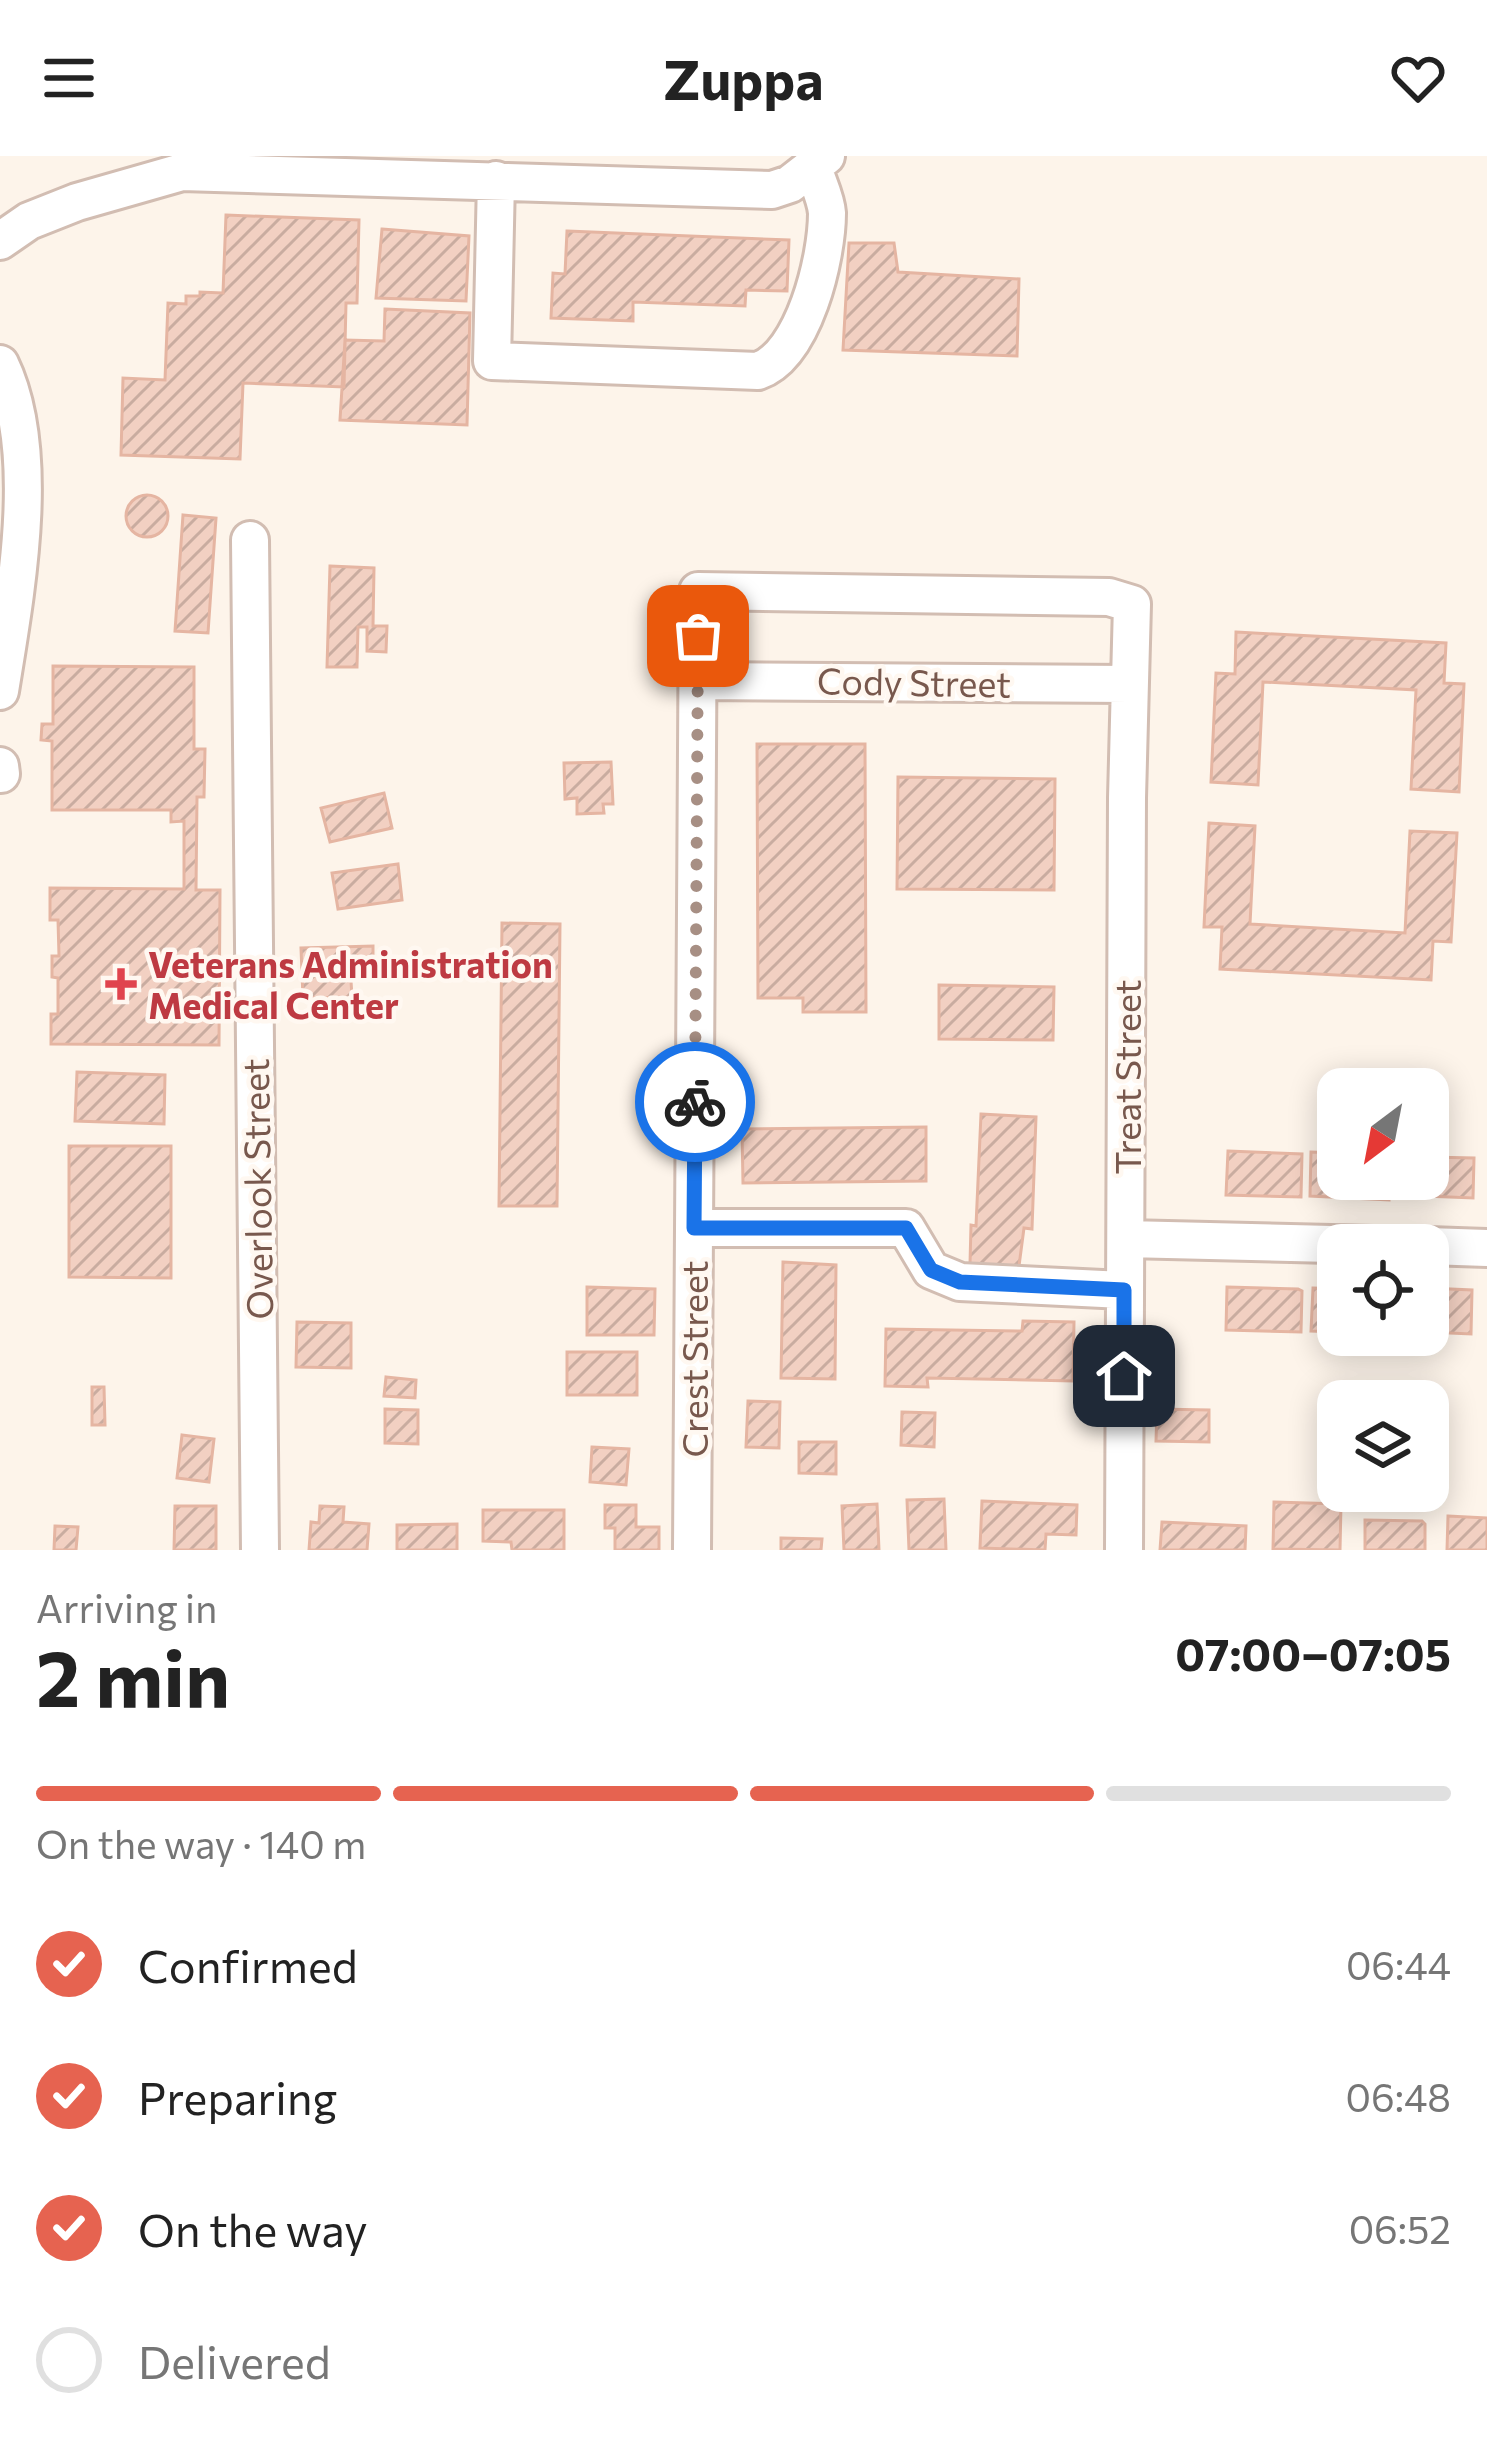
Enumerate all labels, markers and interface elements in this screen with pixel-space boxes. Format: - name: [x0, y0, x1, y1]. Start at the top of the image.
- icon: menu: [36, 45, 102, 111]
- text: Zuppa: [663, 45, 824, 111]
- icon: heart: [1385, 45, 1451, 111]
- pin: [647, 585, 749, 687]
- icon: bag: [665, 603, 731, 669]
- street label: Cody Street: [817, 657, 1011, 705]
- place label: Veterans Administration Medical Center: [148, 941, 553, 1026]
- marker: Veterans Administration Medical Center: [105, 968, 137, 1000]
- street label: Treat Street: [1104, 979, 1148, 1175]
- courier: [635, 1042, 755, 1162]
- street label: Overlook Street: [232, 1058, 280, 1320]
- north arrow: [1317, 1068, 1449, 1200]
- map controls: [1317, 1068, 1449, 1512]
- icon: bike: [662, 1069, 728, 1135]
- button: locate: [1317, 1224, 1449, 1356]
- street label: Crest Street: [671, 1260, 715, 1458]
- pin: [1073, 1325, 1175, 1427]
- icon: home: [1091, 1343, 1157, 1409]
- button: layers: [1317, 1380, 1449, 1512]
- text: Arriving in: [36, 1583, 217, 1631]
- text: 07:00–07:05: [1175, 1625, 1451, 1680]
- text: 2 min: [36, 1628, 230, 1723]
- text: On the way · 140 m: [36, 1819, 366, 1867]
- icon: check: [36, 1931, 102, 1997]
- text: Confirmed: [138, 1937, 358, 1992]
- text: 06:44: [1346, 1940, 1451, 1988]
- icon: check: [36, 2063, 102, 2129]
- text: Preparing: [138, 2069, 337, 2124]
- text: 06:48: [1346, 2072, 1451, 2120]
- icon: check: [36, 2195, 102, 2261]
- text: On the way: [138, 2201, 368, 2256]
- text: 06:52: [1349, 2204, 1451, 2252]
- text: Delivered: [138, 2333, 331, 2388]

